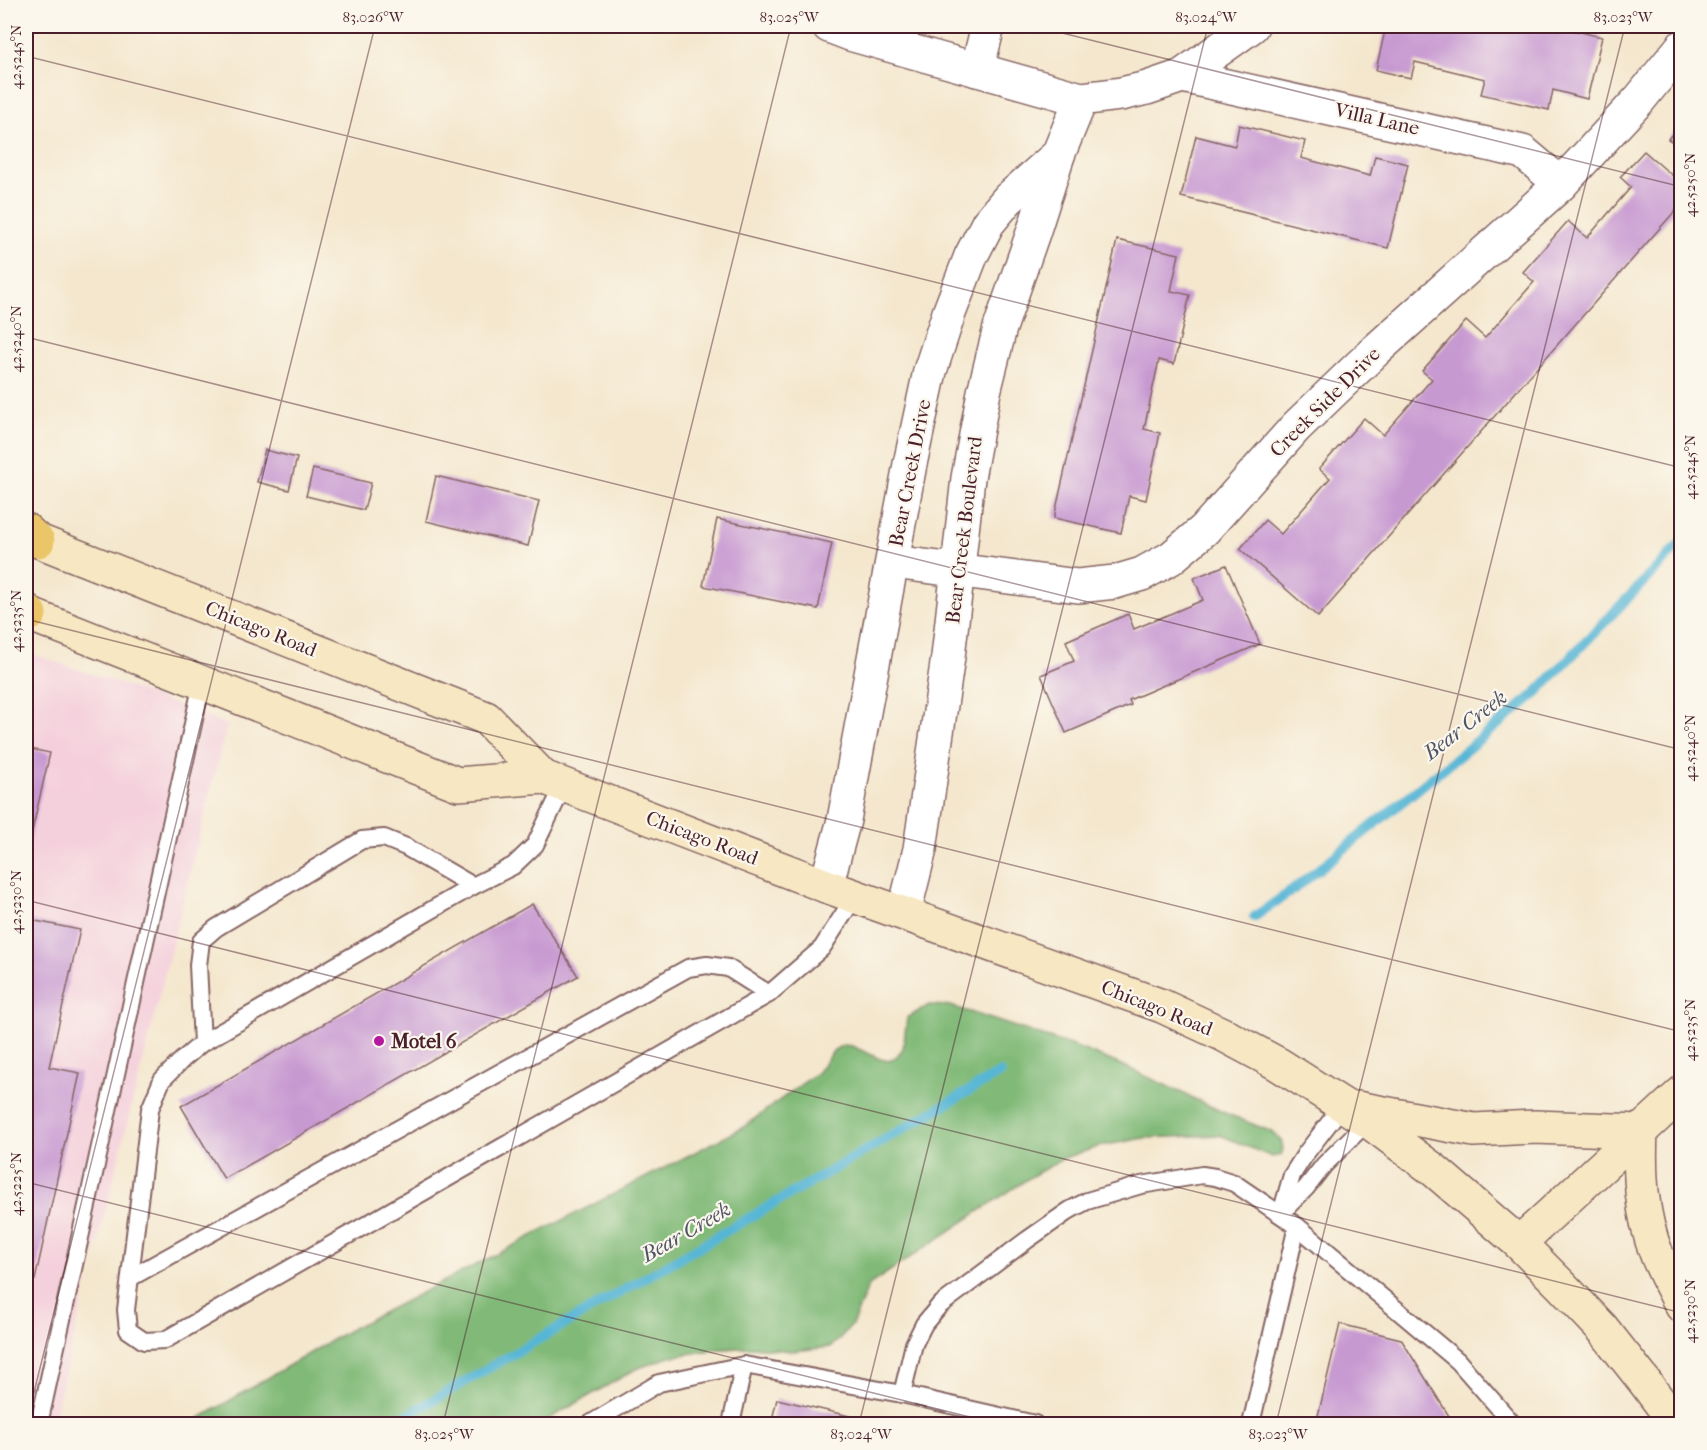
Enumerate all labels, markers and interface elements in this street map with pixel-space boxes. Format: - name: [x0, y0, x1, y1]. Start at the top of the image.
- text: 83.026°W: [343, 8, 405, 26]
- text: 83.025°W: [759, 8, 820, 26]
- text: 83.024°W: [1175, 8, 1238, 26]
- text: 83.023°W: [1594, 8, 1654, 26]
- text: 42.5245°N: [7, 24, 25, 89]
- street label: Villa Lane: [1331, 98, 1422, 140]
- text: 42.5250°N: [1681, 152, 1699, 217]
- text: 42.5240°N: [7, 305, 25, 373]
- street label: Creek Side Drive: [1265, 342, 1385, 462]
- street label: Bear Creek Drive: [884, 397, 936, 549]
- street label: Bear Creek Boulevard: [941, 434, 987, 625]
- text: 42.5245°N: [1681, 434, 1699, 499]
- text: 42.5235°N: [7, 589, 25, 652]
- street label: Chicago Road: [202, 596, 321, 662]
- water label: Bear Creek: [1418, 685, 1511, 766]
- text: 42.5240°N: [1681, 714, 1699, 782]
- street label: Chicago Road: [643, 806, 762, 870]
- text: 42.5230°N: [7, 869, 25, 934]
- street label: Chicago Road: [1098, 975, 1217, 1041]
- text: 42.5235°N: [1681, 998, 1699, 1061]
- place label: Motel 6: [390, 1030, 458, 1053]
- marker: Motel 6: [372, 1034, 386, 1048]
- text: 42.5225°N: [7, 1151, 25, 1216]
- water label: Bear Creek: [636, 1197, 735, 1268]
- text: 42.5230°N: [1681, 1278, 1699, 1343]
- text: 83.025°W: [414, 1425, 475, 1443]
- text: 83.024°W: [830, 1425, 893, 1443]
- text: 83.023°W: [1249, 1425, 1309, 1443]

